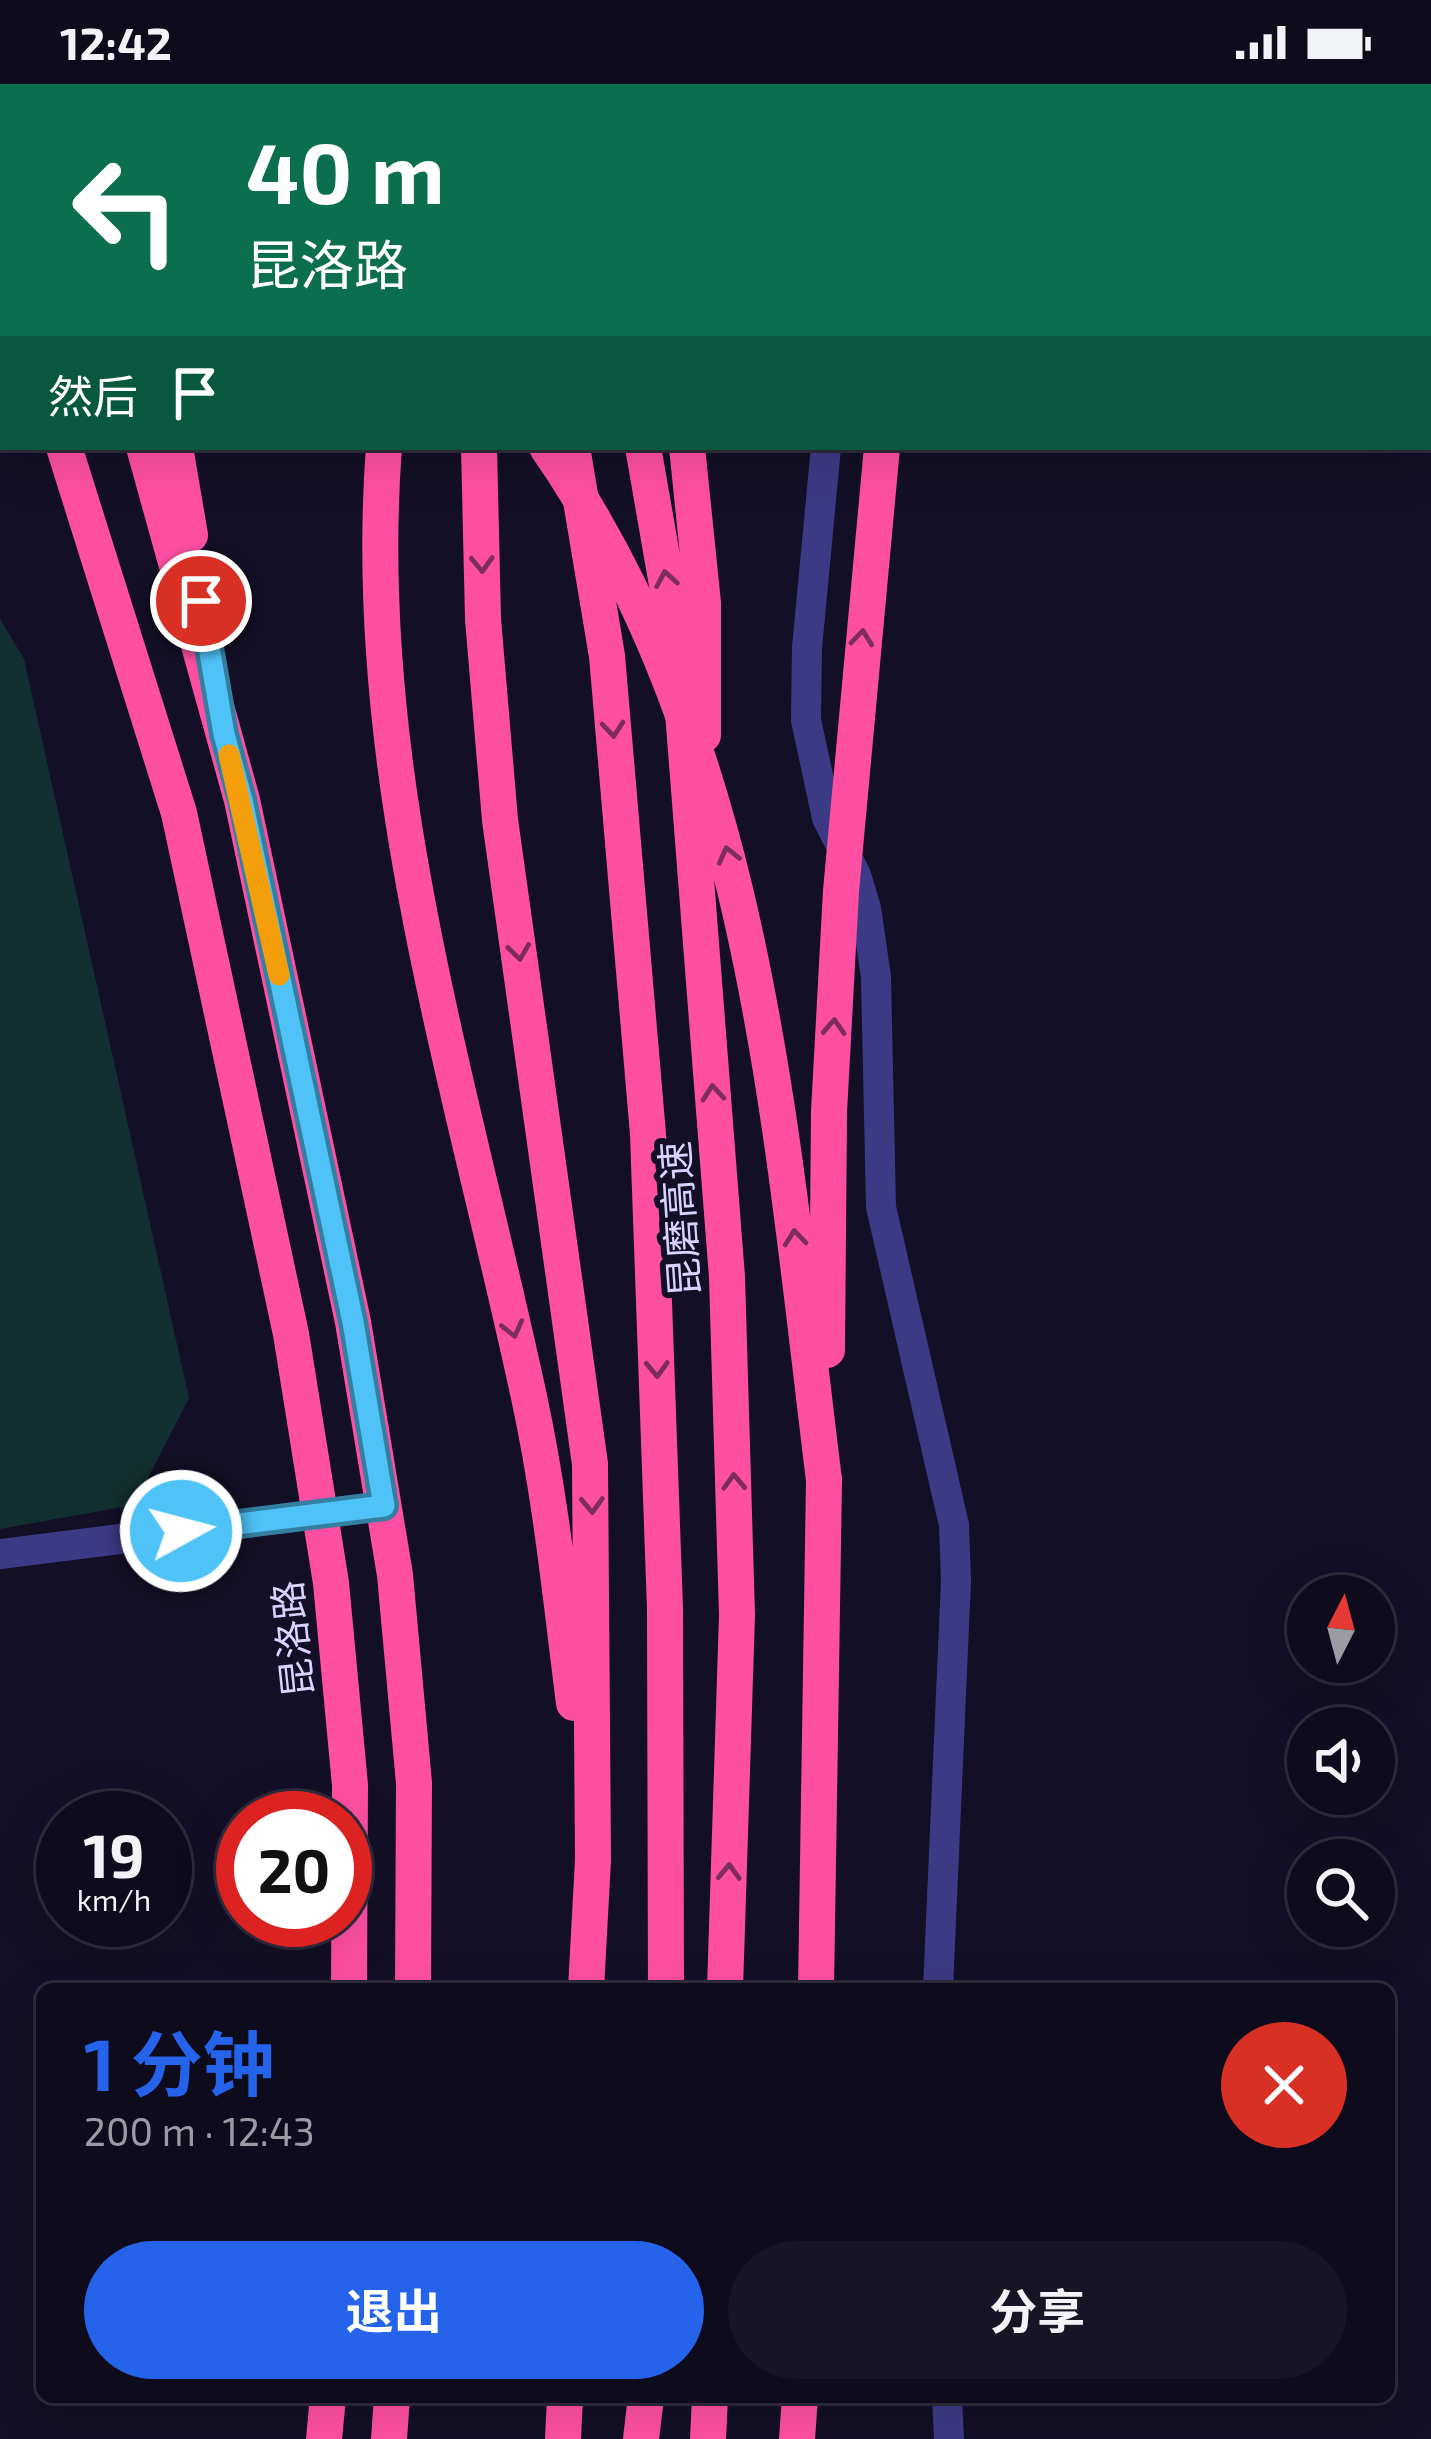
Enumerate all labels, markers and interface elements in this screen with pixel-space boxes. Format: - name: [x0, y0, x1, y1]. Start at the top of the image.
- text: 12:42: [60, 15, 172, 69]
- text: 40 m: [246, 120, 445, 221]
- icon: left: [48, 132, 204, 288]
- text: 昆洛路: [246, 231, 408, 296]
- icon: arrive: [162, 360, 228, 426]
- text: 然后: [48, 368, 138, 422]
- pin: [150, 550, 252, 652]
- one-way arrow: [469, 555, 495, 574]
- icon: arrive: [168, 568, 234, 634]
- one-way arrow: [654, 570, 679, 590]
- one-way arrow: [849, 628, 874, 647]
- one-way arrow: [600, 720, 625, 739]
- one-way arrow: [716, 845, 741, 865]
- one-way arrow: [505, 942, 531, 962]
- one-way arrow: [821, 1017, 847, 1036]
- one-way arrow: [700, 1083, 726, 1102]
- street label: 昆磨高速: [650, 1140, 707, 1299]
- one-way arrow: [783, 1229, 808, 1248]
- one-way arrow: [499, 1318, 524, 1338]
- one-way arrow: [644, 1360, 670, 1379]
- position arrow: [118, 1468, 244, 1594]
- one-way arrow: [721, 1472, 747, 1491]
- one-way arrow: [578, 1496, 604, 1515]
- north arrow: [1287, 1575, 1395, 1683]
- map controls: [1287, 1575, 1395, 1947]
- street label: 昆洛路: [262, 1579, 321, 1700]
- button: sound: [1287, 1707, 1395, 1815]
- speed limit sign: 20: [216, 1791, 372, 1947]
- text: 19: [83, 1818, 145, 1890]
- button: search: [1287, 1839, 1395, 1947]
- one-way arrow: [716, 1862, 742, 1881]
- text: km/h: [77, 1881, 151, 1917]
- text: 1 分钟: [84, 2019, 275, 2105]
- button: close: [1221, 2022, 1347, 2148]
- text: 200 m · 12:43: [84, 2107, 315, 2154]
- button: 退出: [84, 2241, 704, 2379]
- button: 分享: [728, 2241, 1347, 2379]

